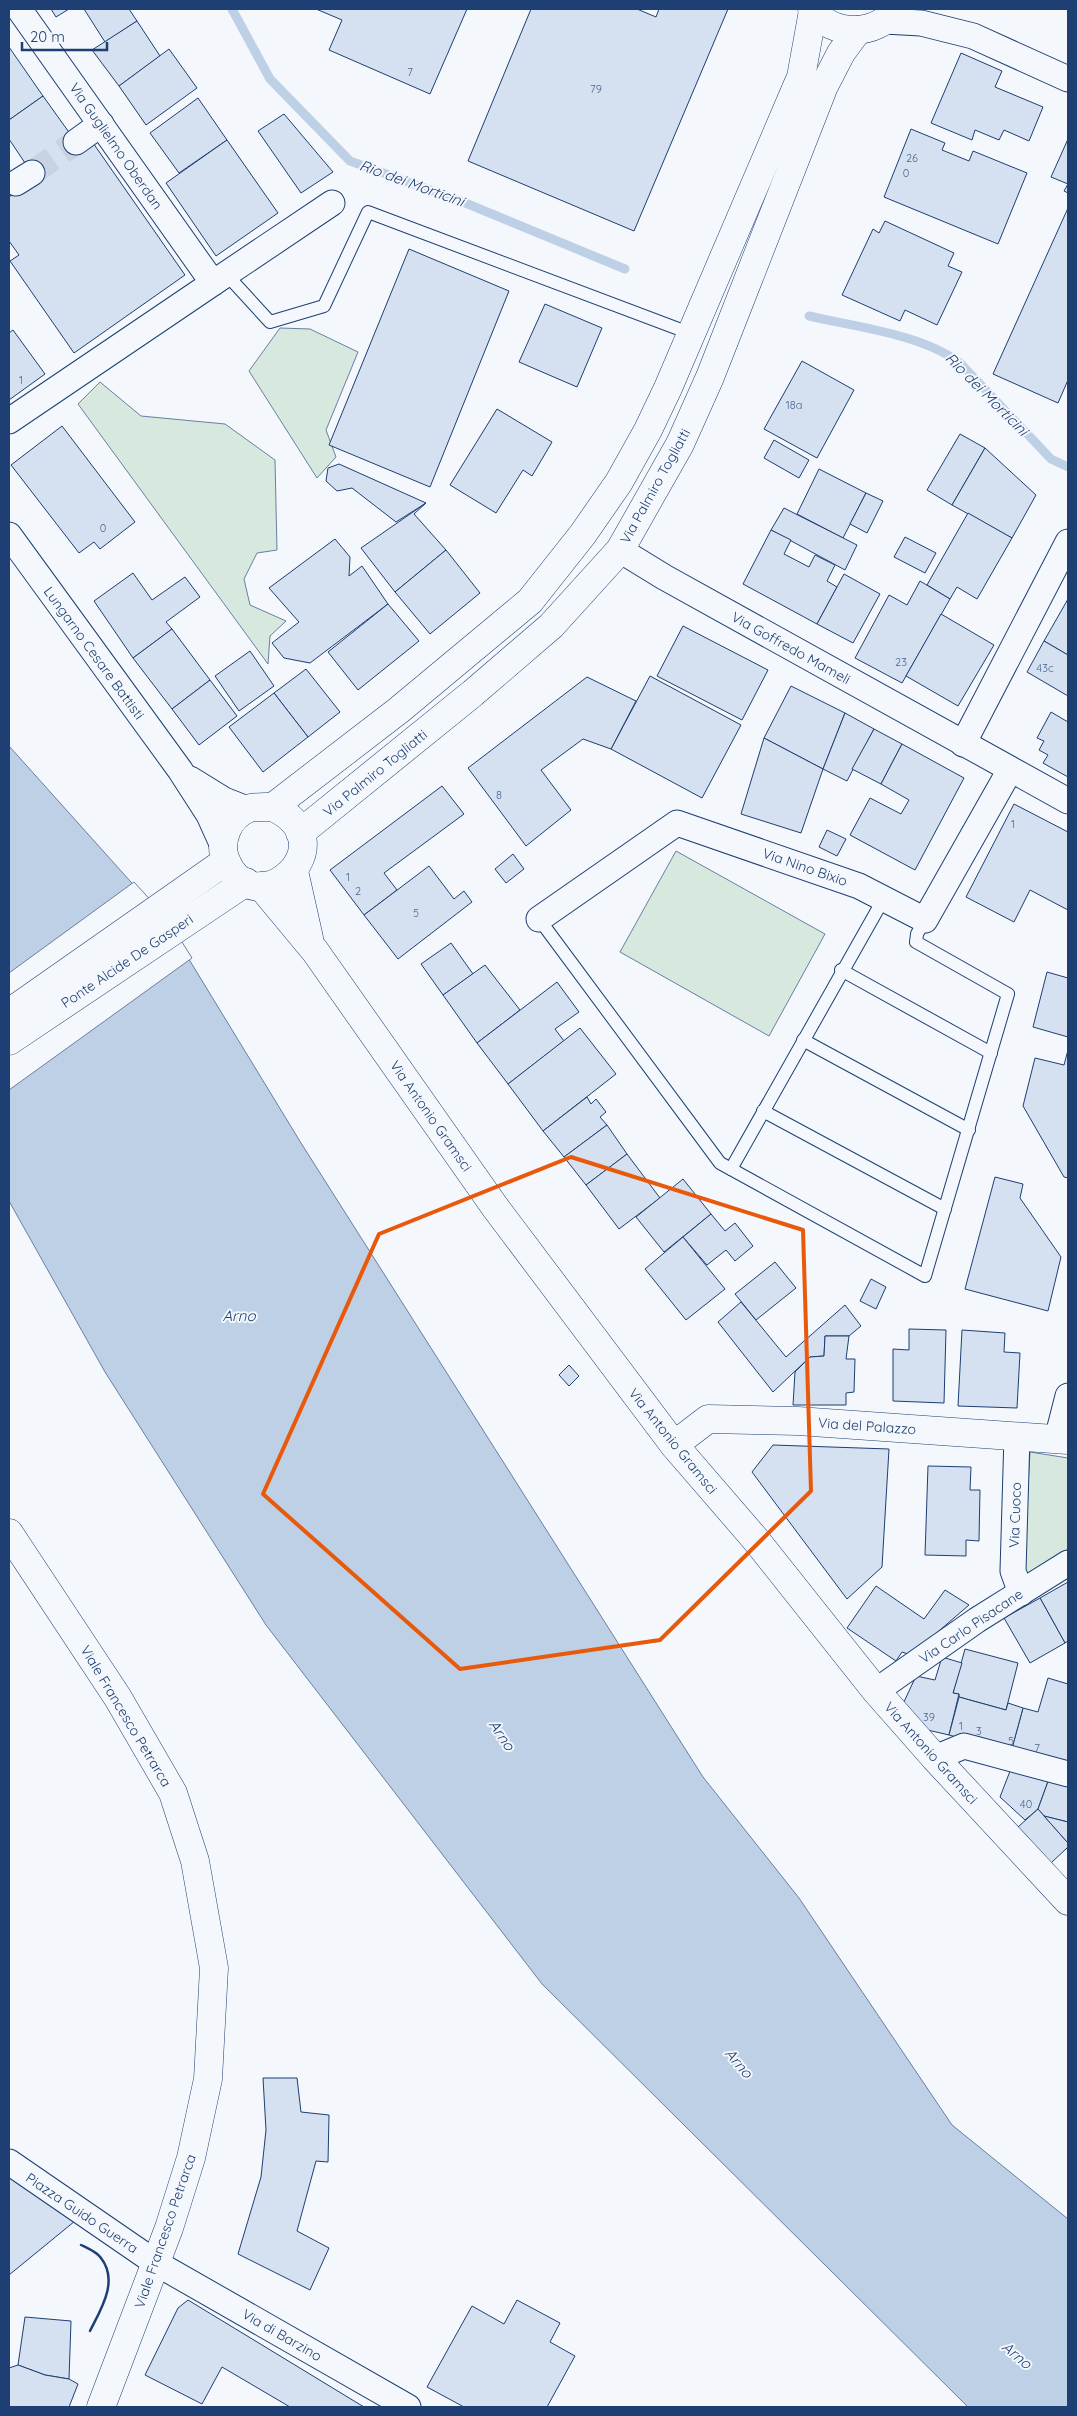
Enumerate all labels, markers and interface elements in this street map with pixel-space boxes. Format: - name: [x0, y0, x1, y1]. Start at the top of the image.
- scale bar: [22, 20, 108, 52]
- text: 20 m: [30, 27, 65, 46]
- house number: 7: [407, 65, 413, 79]
- street label: Via Guglielmo Oberdan: [65, 79, 167, 213]
- house number: 79: [590, 82, 602, 96]
- house number: 26: [906, 151, 918, 165]
- water label: Rio dei Morticini: [357, 155, 468, 211]
- house number: 0: [903, 166, 909, 180]
- water label: Rio dei Morticini: [942, 349, 1034, 441]
- house number: 1: [19, 373, 23, 387]
- house number: 18a: [786, 398, 802, 412]
- street label: Via Palmiro Togliatti: [616, 425, 694, 547]
- house number: 0: [100, 521, 106, 535]
- street label: Lungarno Cesare Battisti: [40, 583, 148, 723]
- street label: Via Goffredo Mameli: [728, 608, 854, 688]
- house number: 23: [895, 655, 907, 669]
- house number: 43c: [1036, 661, 1054, 675]
- street label: Via Palmiro Togliatti: [319, 725, 431, 821]
- house number: 8: [496, 788, 502, 802]
- house number: 1: [1011, 817, 1015, 831]
- street label: Via Nino Bixio: [760, 844, 850, 890]
- house number: 1: [346, 870, 350, 884]
- house number: 2: [355, 884, 361, 898]
- house number: 5: [413, 906, 419, 920]
- street label: Ponte Alcide De Gasperi: [58, 910, 196, 1012]
- street label: Via Antonio Gramsci: [386, 1057, 476, 1175]
- water label: Arno: [222, 1306, 257, 1325]
- street label: Via Antonio Gramsci: [625, 1384, 721, 1498]
- street label: Via del Palazzo: [817, 1414, 917, 1438]
- street label: Via Cuoco: [1005, 1482, 1025, 1548]
- street label: Via Carlo Pisacane: [916, 1585, 1026, 1667]
- street label: Viale Francesco Petrarca: [77, 1642, 175, 1790]
- street label: Via Antonio Gramsci: [880, 1698, 982, 1808]
- house number: 39: [923, 1710, 935, 1724]
- water label: Arno: [485, 1716, 520, 1755]
- house number: 1: [959, 1719, 963, 1733]
- house number: 3: [976, 1724, 982, 1738]
- house number: 5: [1008, 1734, 1014, 1748]
- house number: 7: [1034, 1741, 1040, 1755]
- house number: 40: [1020, 1797, 1032, 1811]
- water label: Arno: [721, 2044, 758, 2083]
- street label: Viale Francesco Petrarca: [130, 2152, 200, 2310]
- street label: Piazza Guido Guerra: [22, 2169, 142, 2257]
- street label: Via di Barzino: [239, 2305, 325, 2365]
- water label: Arno: [998, 2337, 1037, 2374]

